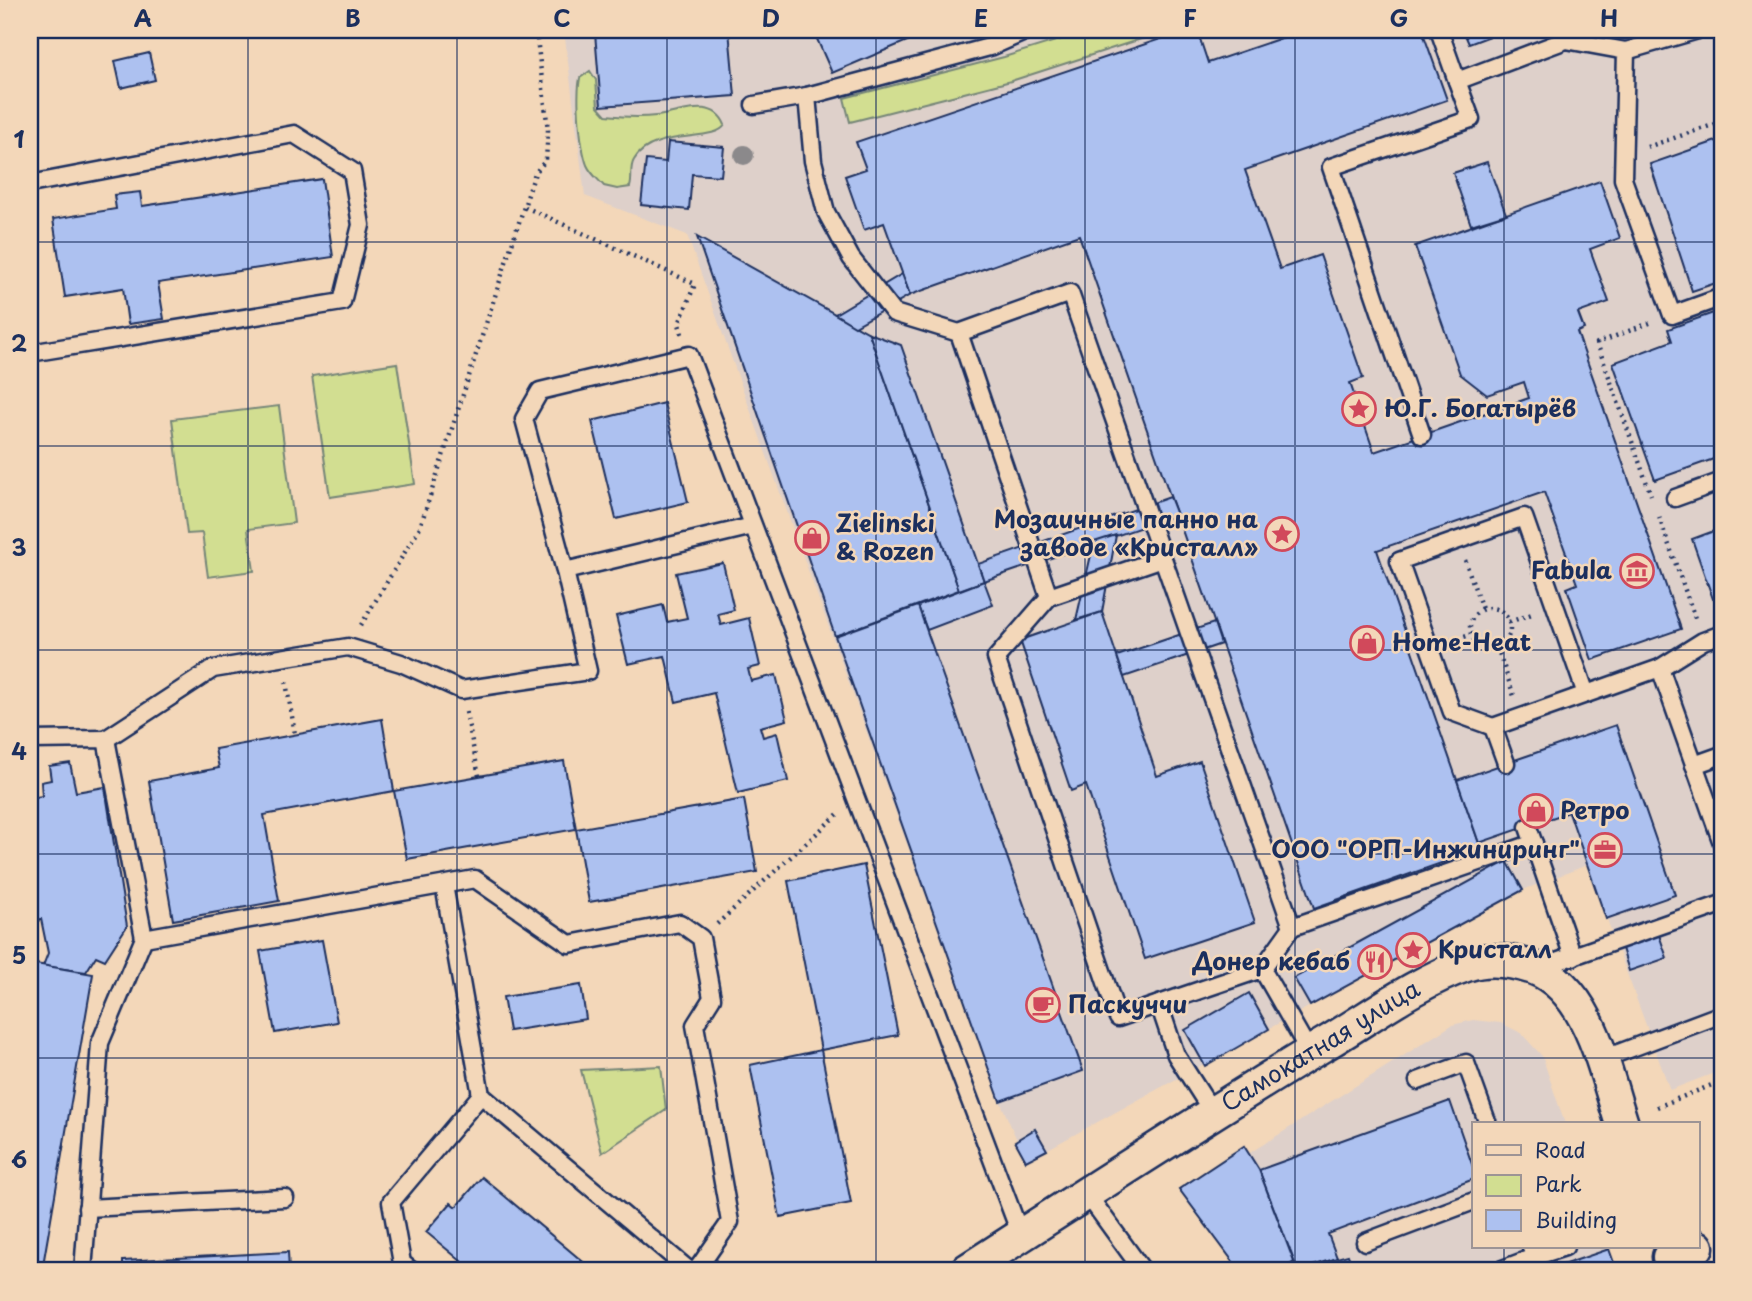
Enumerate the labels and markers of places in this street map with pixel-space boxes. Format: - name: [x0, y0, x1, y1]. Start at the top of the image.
- place label: Ю.Г. Богатырёв: [1384, 389, 1576, 425]
- place icon: Ю.Г. Богатырёв: [1340, 390, 1378, 428]
- place label: Мозаичные панно на заводе «Кристалл»: [994, 500, 1259, 564]
- place label: Zielinski & Rozen: [836, 504, 935, 568]
- place icon: Мозаичные панно на заводе «Кристалл»: [1263, 515, 1301, 553]
- shop icon: Zielinski & Rozen: [793, 519, 831, 557]
- place label: Fabula: [1531, 551, 1613, 587]
- museum icon: Fabula: [1618, 552, 1656, 590]
- place label: Home-Heat: [1392, 623, 1531, 659]
- shop icon: Home-Heat: [1348, 624, 1386, 662]
- place label: Ретро: [1560, 791, 1630, 827]
- shop icon: Ретро: [1517, 792, 1555, 830]
- place label: ООО "ОРП-Инжиниринг": [1271, 830, 1580, 866]
- office icon: ООО "ОРП-Инжиниринг": [1586, 831, 1624, 869]
- place label: Кристалл: [1438, 930, 1552, 966]
- place icon: Кристалл: [1394, 931, 1432, 969]
- place label: Донер кебаб: [1192, 942, 1350, 978]
- restaurant icon: Донер кебаб: [1356, 943, 1394, 981]
- place label: Паскуччи: [1068, 985, 1188, 1021]
- cafe icon: Паскуччи: [1024, 986, 1062, 1024]

